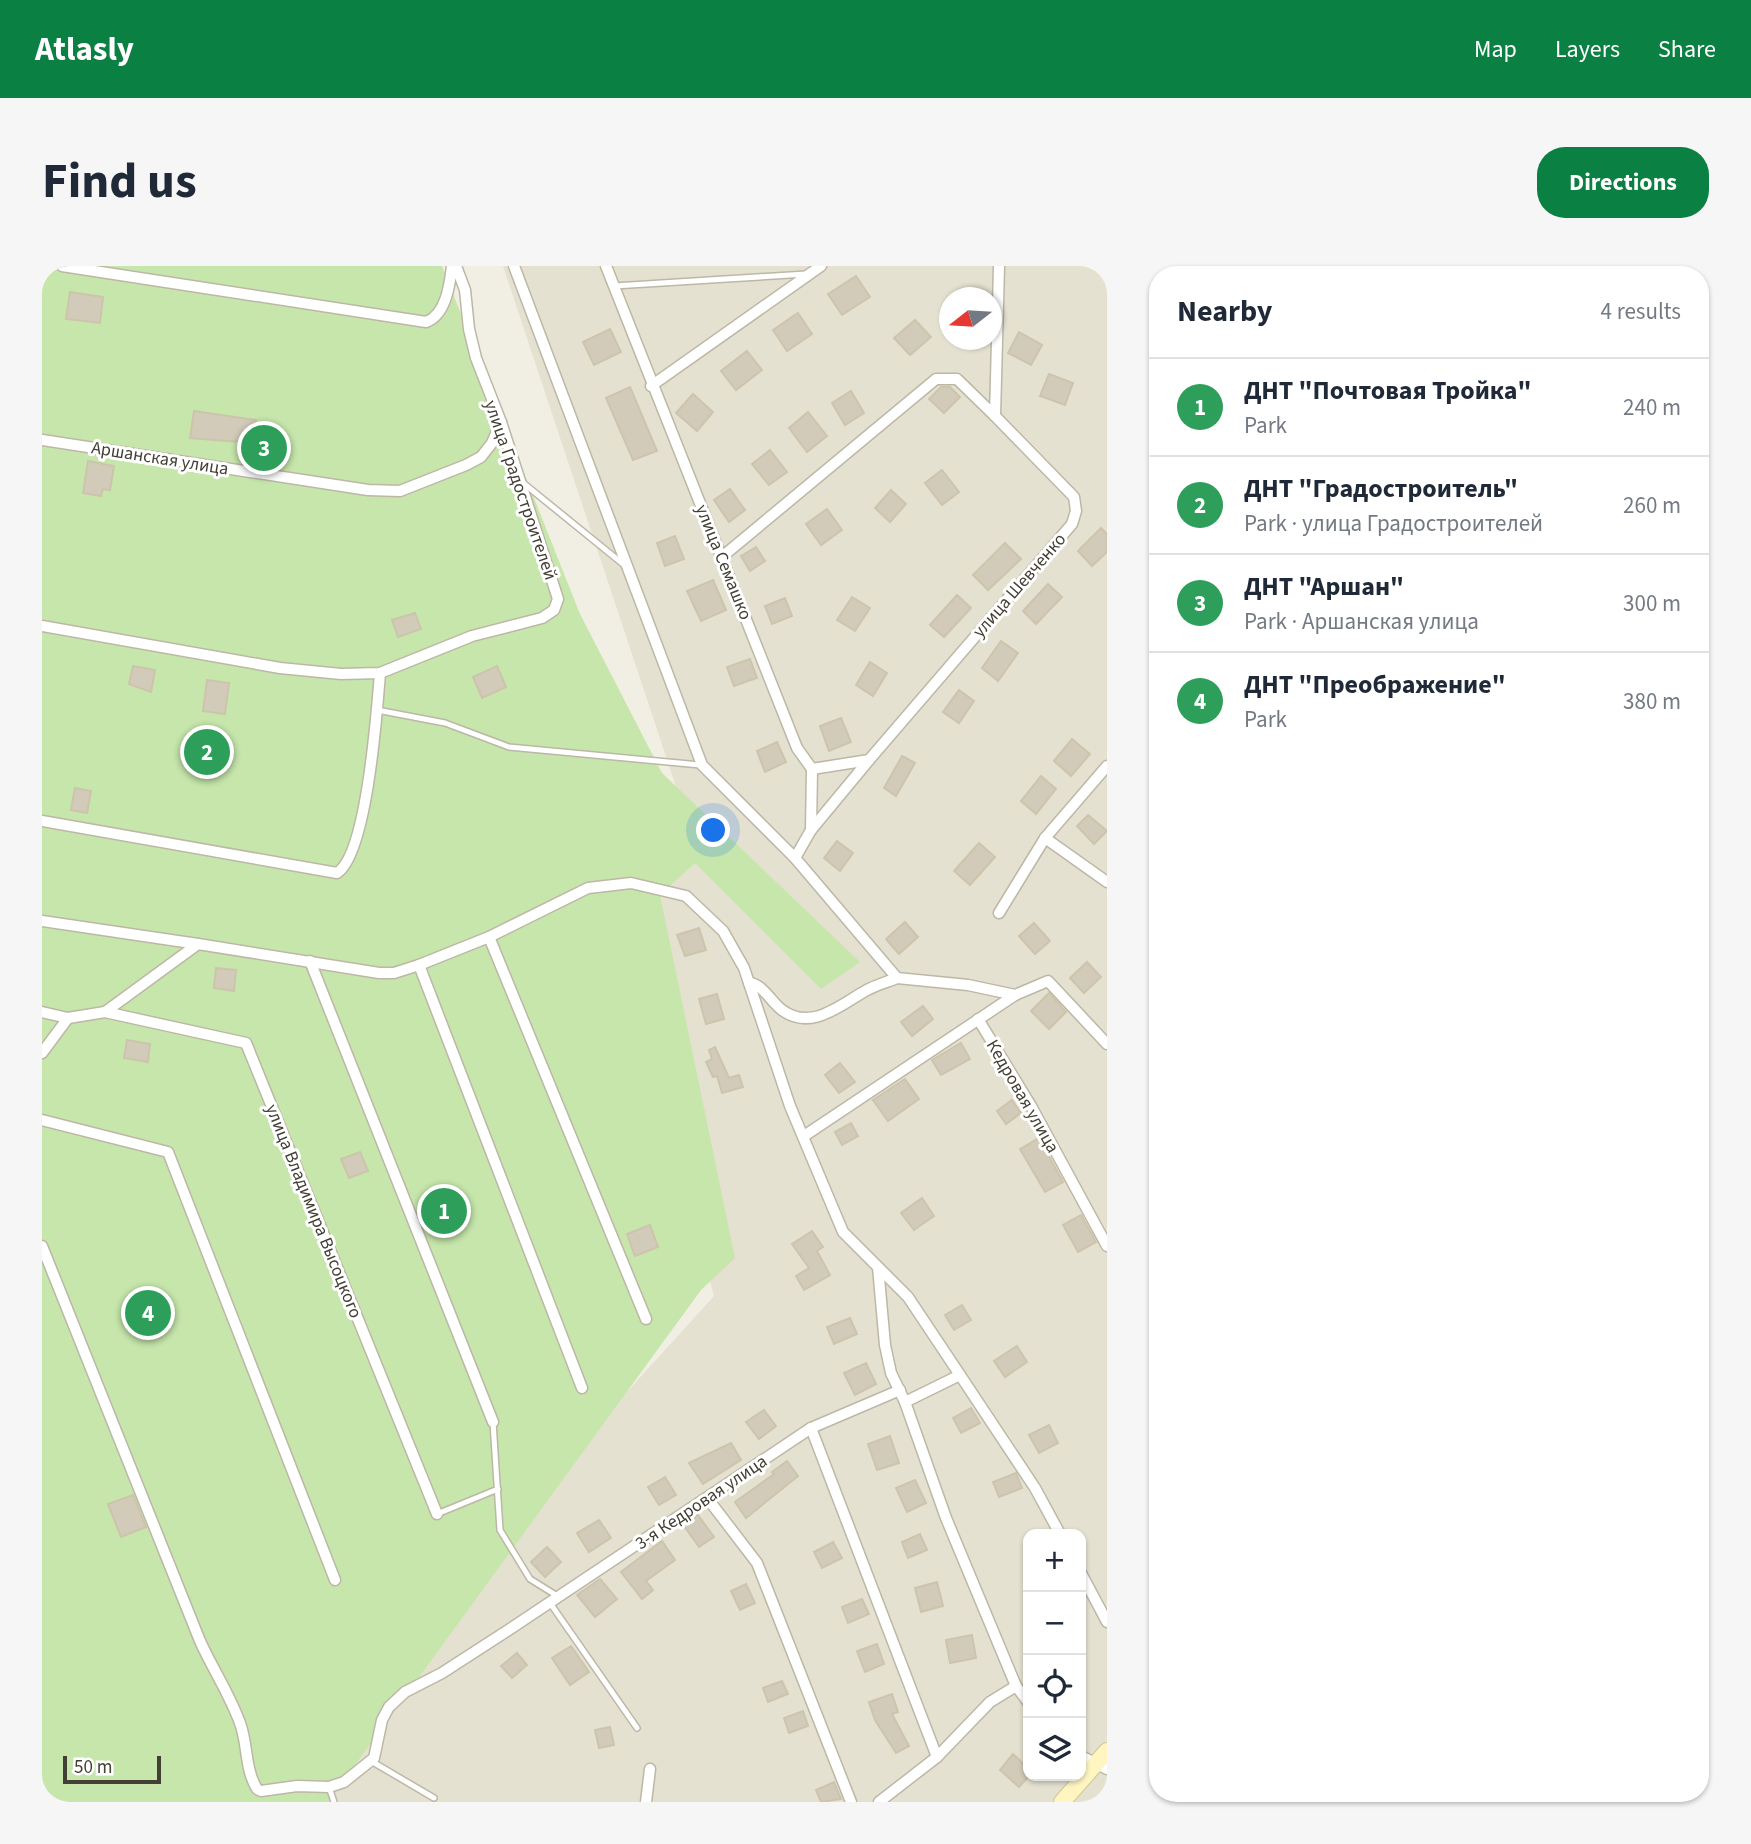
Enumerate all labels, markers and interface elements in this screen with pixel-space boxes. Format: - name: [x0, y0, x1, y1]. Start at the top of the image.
- text: Atlasly: [35, 26, 134, 73]
- text: Map: [1474, 32, 1517, 67]
- text: Layers: [1555, 32, 1620, 67]
- text: Share: [1658, 32, 1716, 67]
- text: Find us: [42, 147, 197, 217]
- button: Directions: [1537, 147, 1709, 218]
- north arrow: [939, 287, 1002, 350]
- text: Nearby: [1177, 290, 1272, 333]
- text: 4 results: [1601, 295, 1681, 328]
- text: ДНТ "Почтовая Тройка": [1244, 372, 1531, 409]
- text: 1: [1194, 391, 1206, 424]
- text: 240 m: [1623, 391, 1681, 424]
- street label: улица Градостроителей: [478, 397, 563, 583]
- text: Park: [1244, 409, 1287, 442]
- pin: 3: [241, 422, 287, 474]
- street label: Аршанская улица: [90, 435, 230, 482]
- text: ДНТ "Градостроитель": [1244, 470, 1518, 507]
- text: 2: [1194, 489, 1206, 522]
- text: 260 m: [1623, 489, 1681, 522]
- street label: улица Семашко: [689, 501, 758, 624]
- text: Park · улица Градостроителей: [1244, 507, 1543, 540]
- street label: улица Шевченко: [967, 528, 1072, 643]
- text: ДНТ "Аршан": [1244, 568, 1404, 605]
- text: 3: [1194, 587, 1206, 620]
- text: 300 m: [1623, 587, 1681, 620]
- text: Park · Аршанская улица: [1244, 605, 1479, 638]
- text: ДНТ "Преображение": [1244, 666, 1506, 703]
- text: 4: [1194, 685, 1206, 718]
- text: 380 m: [1623, 685, 1681, 718]
- text: Park: [1244, 703, 1287, 736]
- pin: 2: [184, 726, 230, 778]
- your location: [696, 813, 730, 847]
- street label: Кедровая улица: [980, 1035, 1065, 1157]
- street label: улица Владимира Высоцкого: [259, 1100, 368, 1322]
- pin: 1: [421, 1185, 467, 1237]
- pin: 4: [125, 1287, 171, 1339]
- street label: 3-я Кедровая улица: [630, 1449, 772, 1556]
- map controls: [1023, 1529, 1086, 1781]
- button: +: [1023, 1529, 1086, 1592]
- button: −: [1023, 1592, 1086, 1655]
- button: locate: [1023, 1655, 1086, 1718]
- button: layers: [1023, 1718, 1086, 1781]
- scale bar: [63, 1753, 161, 1785]
- text: 50 m: [74, 1754, 112, 1781]

